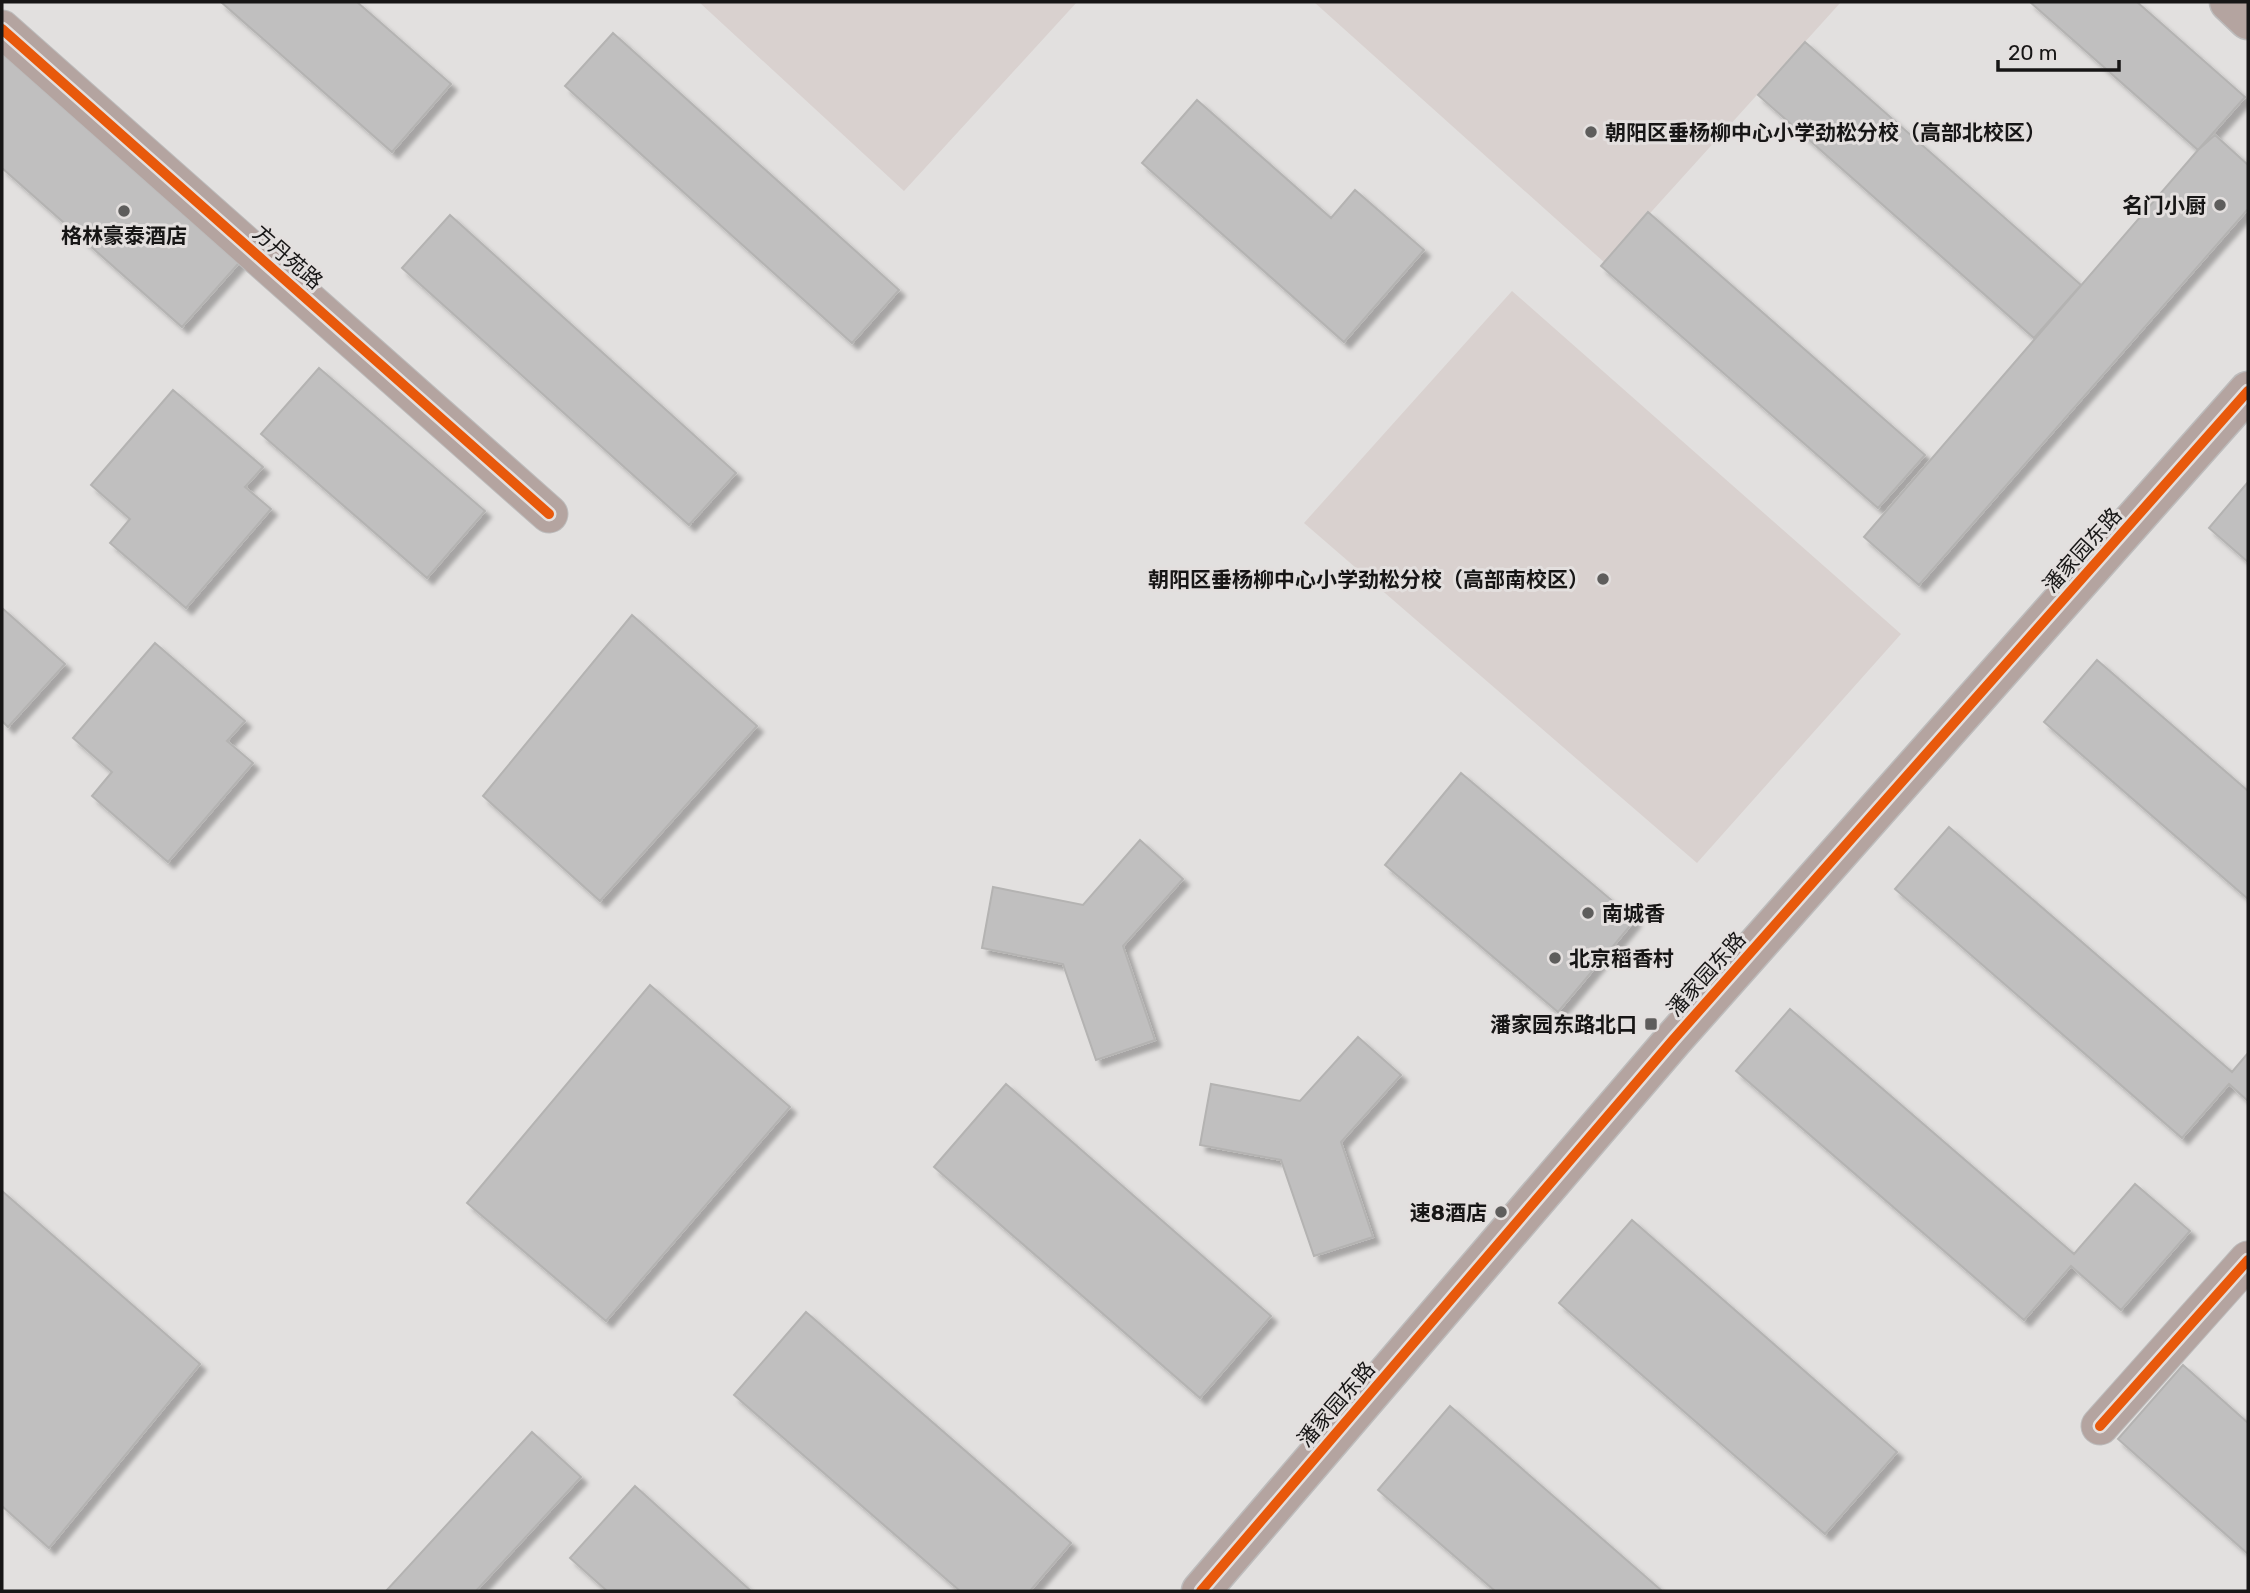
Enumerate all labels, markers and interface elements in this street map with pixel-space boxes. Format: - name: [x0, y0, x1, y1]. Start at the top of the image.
- scale bar: [1998, 28, 2119, 72]
- text: 20 m: [2008, 40, 2057, 65]
- place label: 朝阳区垂杨柳中心小学劲松分校（高部北校区）: [1605, 120, 2046, 145]
- marker: 朝阳区垂杨柳中心小学劲松分校（高部北校区）: [1583, 124, 1599, 140]
- place label: 名门小厨: [2122, 193, 2206, 218]
- marker: 名门小厨: [2212, 197, 2228, 213]
- marker: 格林豪泰酒店: [116, 203, 132, 219]
- street label: 方丹苑路: [248, 220, 328, 294]
- place label: 格林豪泰酒店: [61, 223, 187, 248]
- street label: 潘家园东路: [2038, 503, 2126, 597]
- place label: 朝阳区垂杨柳中心小学劲松分校（高部南校区）: [1148, 567, 1589, 592]
- marker: 朝阳区垂杨柳中心小学劲松分校（高部南校区）: [1595, 571, 1611, 587]
- place label: 南城香: [1602, 901, 1665, 926]
- marker: 南城香: [1580, 905, 1596, 921]
- street label: 潘家园东路: [1662, 927, 1750, 1021]
- place label: 北京稻香村: [1569, 946, 1674, 971]
- marker: 北京稻香村: [1547, 950, 1563, 966]
- place label: 潘家园东路北口: [1490, 1012, 1637, 1037]
- marker: 潘家园东路北口: [1643, 1016, 1659, 1032]
- place label: 速8酒店: [1410, 1200, 1487, 1225]
- marker: 速8酒店: [1493, 1204, 1509, 1220]
- street label: 潘家园东路: [1292, 1356, 1380, 1452]

